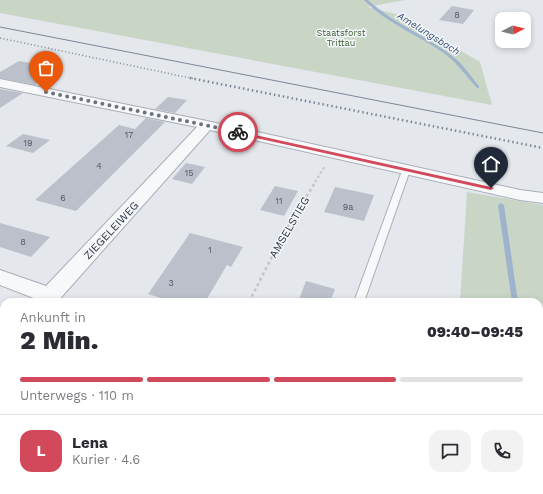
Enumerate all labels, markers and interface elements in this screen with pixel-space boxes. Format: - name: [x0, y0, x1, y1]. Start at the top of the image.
- water label: Amelungsbach: [395, 9, 462, 57]
- house number: 8: [454, 10, 460, 20]
- north arrow: [495, 12, 531, 48]
- map controls: [495, 12, 531, 48]
- park label: Staatsforst Trittau: [317, 28, 366, 48]
- pin: [29, 51, 63, 92]
- icon: bag: [35, 57, 57, 79]
- courier: [218, 112, 258, 152]
- icon: bike: [227, 121, 249, 143]
- house number: 17: [125, 130, 133, 140]
- house number: 19: [23, 138, 33, 148]
- pin: [474, 147, 508, 188]
- icon: home: [480, 153, 502, 175]
- house number: 4: [96, 161, 102, 171]
- house number: 15: [185, 168, 193, 178]
- house number: 6: [60, 193, 66, 203]
- street label: AMSELSTIEG: [267, 194, 312, 260]
- house number: 11: [275, 196, 283, 206]
- street label: ZIEGELEIWEG: [81, 199, 141, 262]
- house number: 9a: [343, 202, 353, 212]
- house number: 8: [20, 237, 26, 247]
- house number: 1: [208, 245, 212, 255]
- house number: 3: [168, 278, 174, 288]
- text: Ankunft in: [20, 310, 86, 325]
- text: 09:40–09:45: [427, 323, 523, 341]
- text: 2 Min.: [20, 325, 98, 355]
- text: Unterwegs · 110 m: [20, 388, 134, 403]
- button: chat: [429, 430, 471, 472]
- button: phone: [481, 430, 523, 472]
- text: Lena: [72, 434, 108, 452]
- text: L: [36, 442, 46, 460]
- text: Kurier · 4.6: [72, 452, 140, 467]

